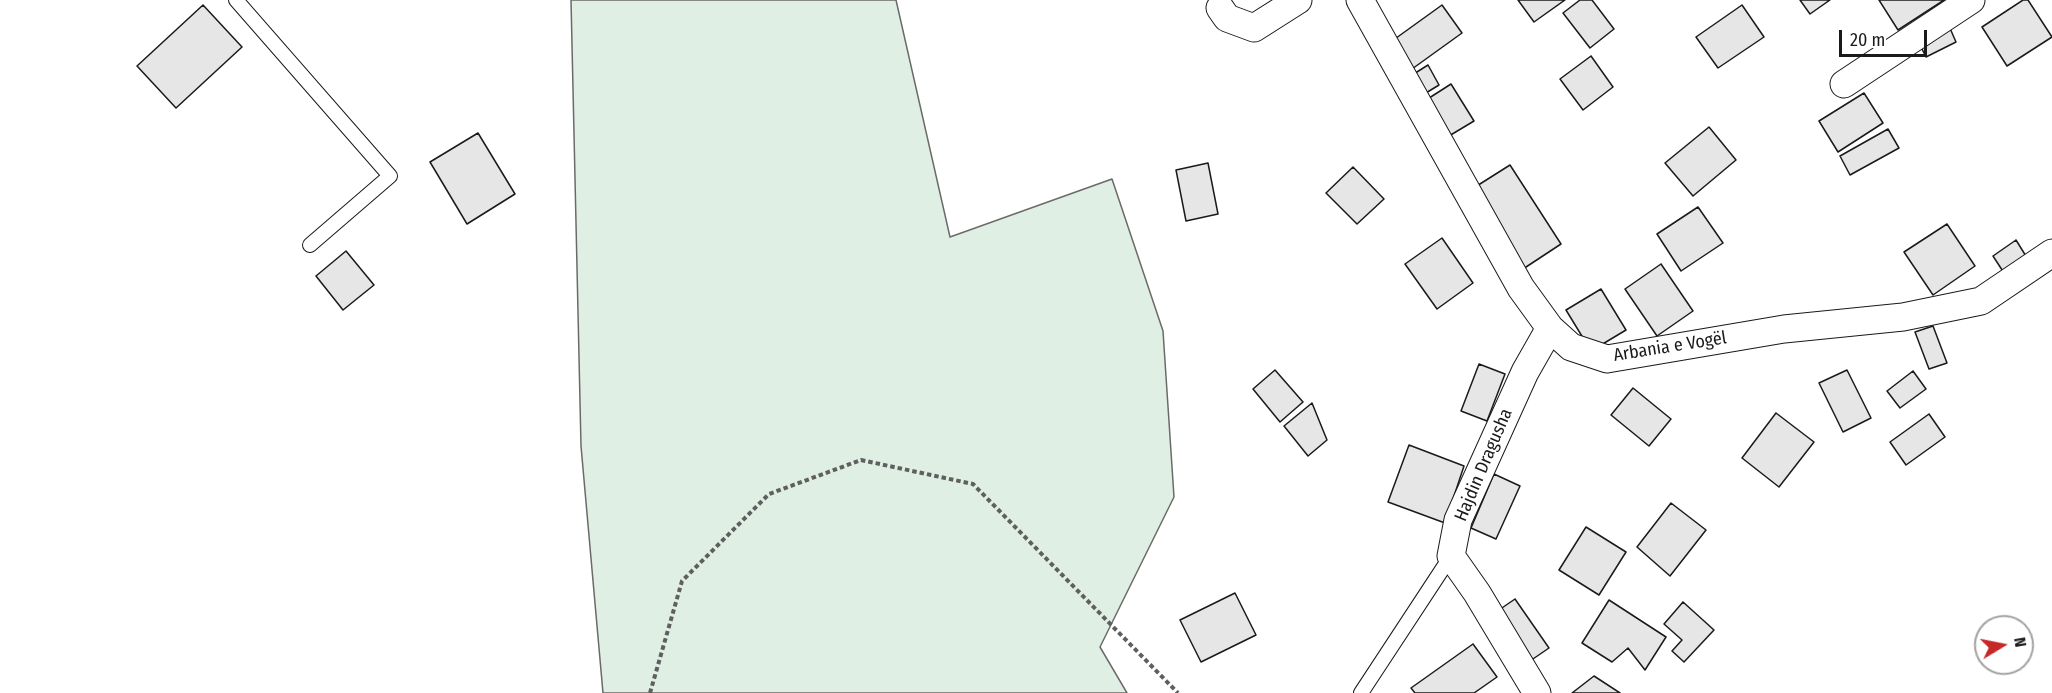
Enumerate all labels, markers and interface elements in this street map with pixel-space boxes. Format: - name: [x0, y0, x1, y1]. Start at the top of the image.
- scale bar: [1842, 18, 1930, 56]
- text: 20 m: [1850, 29, 1885, 51]
- street label: Arbania e Vogël: [1612, 327, 1728, 367]
- street label: Hajdin Dragusha: [1451, 405, 1517, 525]
- north arrow: [1974, 615, 2034, 675]
- text: N: [2010, 636, 2030, 649]

